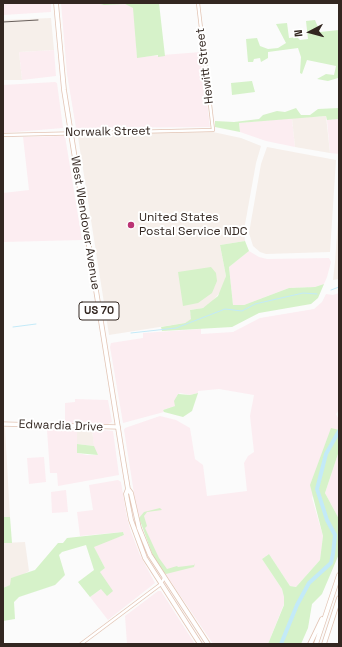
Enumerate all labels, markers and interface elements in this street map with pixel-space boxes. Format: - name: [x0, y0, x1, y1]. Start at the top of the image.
- north arrow: [290, 12, 330, 52]
- street label: Hewitt Street: [193, 27, 217, 105]
- text: N: [291, 29, 305, 38]
- street label: Norwalk Street: [65, 124, 151, 140]
- street label: West Wendover Avenue: [67, 155, 103, 291]
- place label: United States Postal Service NDC: [139, 211, 247, 239]
- marker: United States Postal Service NDC: [126, 220, 136, 230]
- road number: US 70: [79, 302, 119, 320]
- street label: Edwardia Drive: [18, 417, 104, 435]

